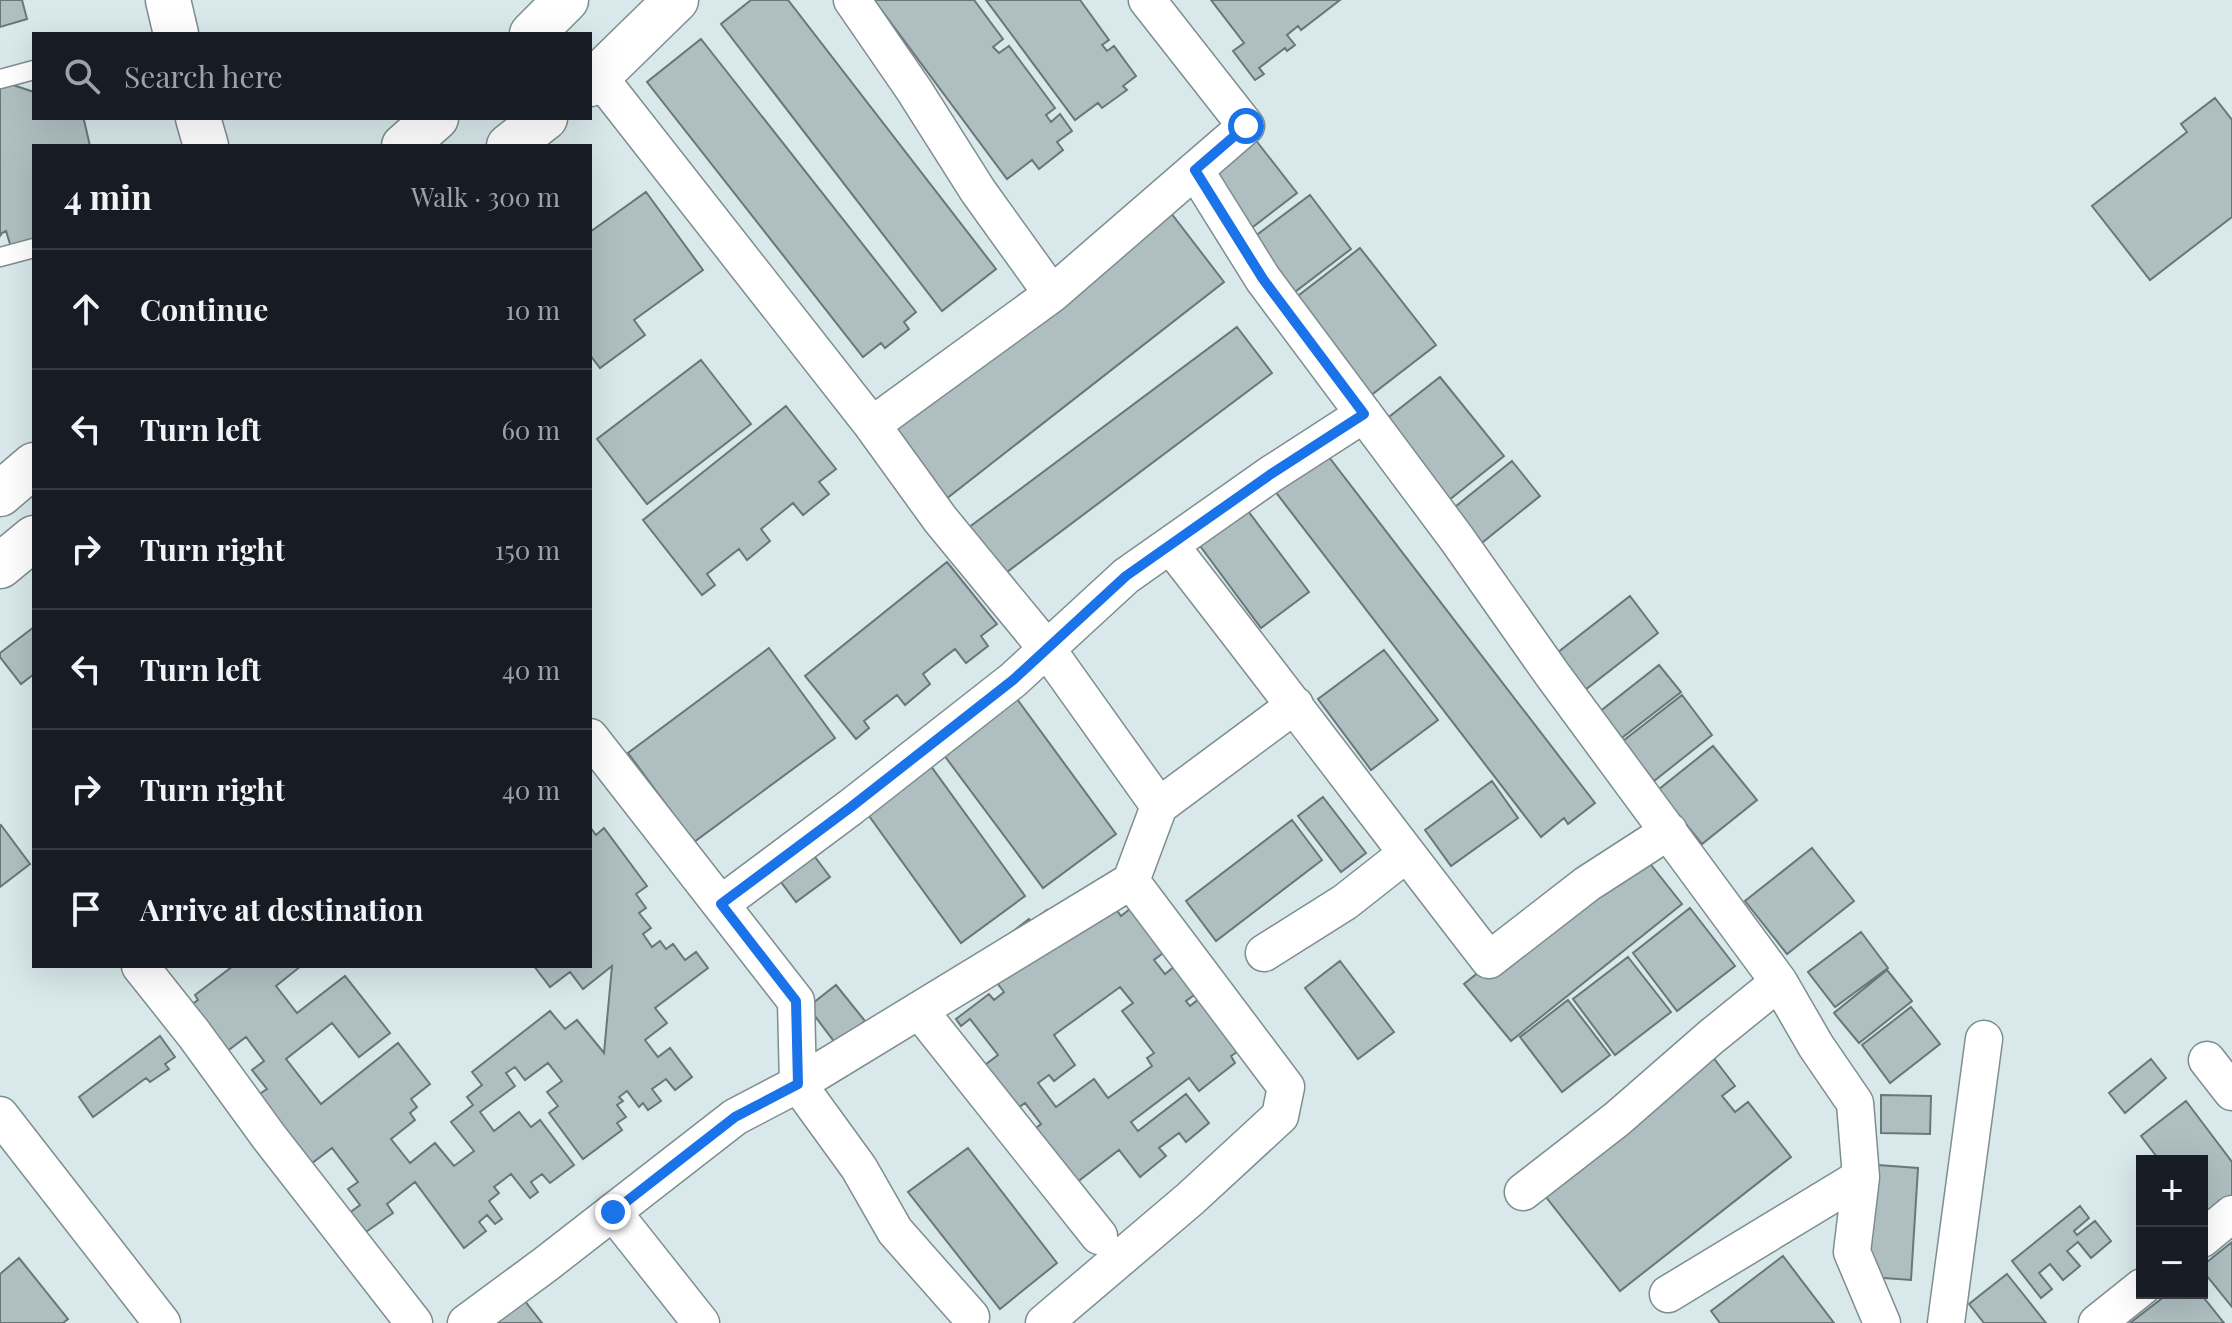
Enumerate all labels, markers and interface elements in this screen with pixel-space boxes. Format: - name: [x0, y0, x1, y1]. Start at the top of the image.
- search box: [32, 32, 592, 120]
- icon: search: [60, 54, 104, 98]
- text: Search here: [124, 56, 283, 96]
- route start: [1228, 108, 1264, 144]
- text: 4 min: [64, 173, 152, 219]
- text: Walk · 300 m: [411, 179, 560, 214]
- icon: ahead: [64, 287, 108, 331]
- text: Continue: [140, 289, 268, 329]
- text: 10 m: [505, 292, 560, 327]
- icon: left: [64, 407, 108, 451]
- text: Turn left: [140, 409, 261, 449]
- text: 60 m: [501, 412, 560, 447]
- icon: right: [64, 527, 108, 571]
- text: Turn right: [140, 529, 285, 569]
- text: 150 m: [495, 532, 560, 567]
- icon: left: [64, 647, 108, 691]
- text: Turn left: [140, 649, 261, 689]
- text: 40 m: [502, 652, 560, 687]
- icon: right: [64, 767, 108, 811]
- text: Turn right: [140, 769, 285, 809]
- text: 40 m: [502, 772, 560, 807]
- icon: arrive: [64, 887, 108, 931]
- text: Arrive at destination: [140, 889, 423, 929]
- map controls: [2136, 1155, 2208, 1299]
- button: +: [2136, 1155, 2208, 1227]
- route end: [595, 1194, 631, 1230]
- button: −: [2136, 1227, 2208, 1299]

